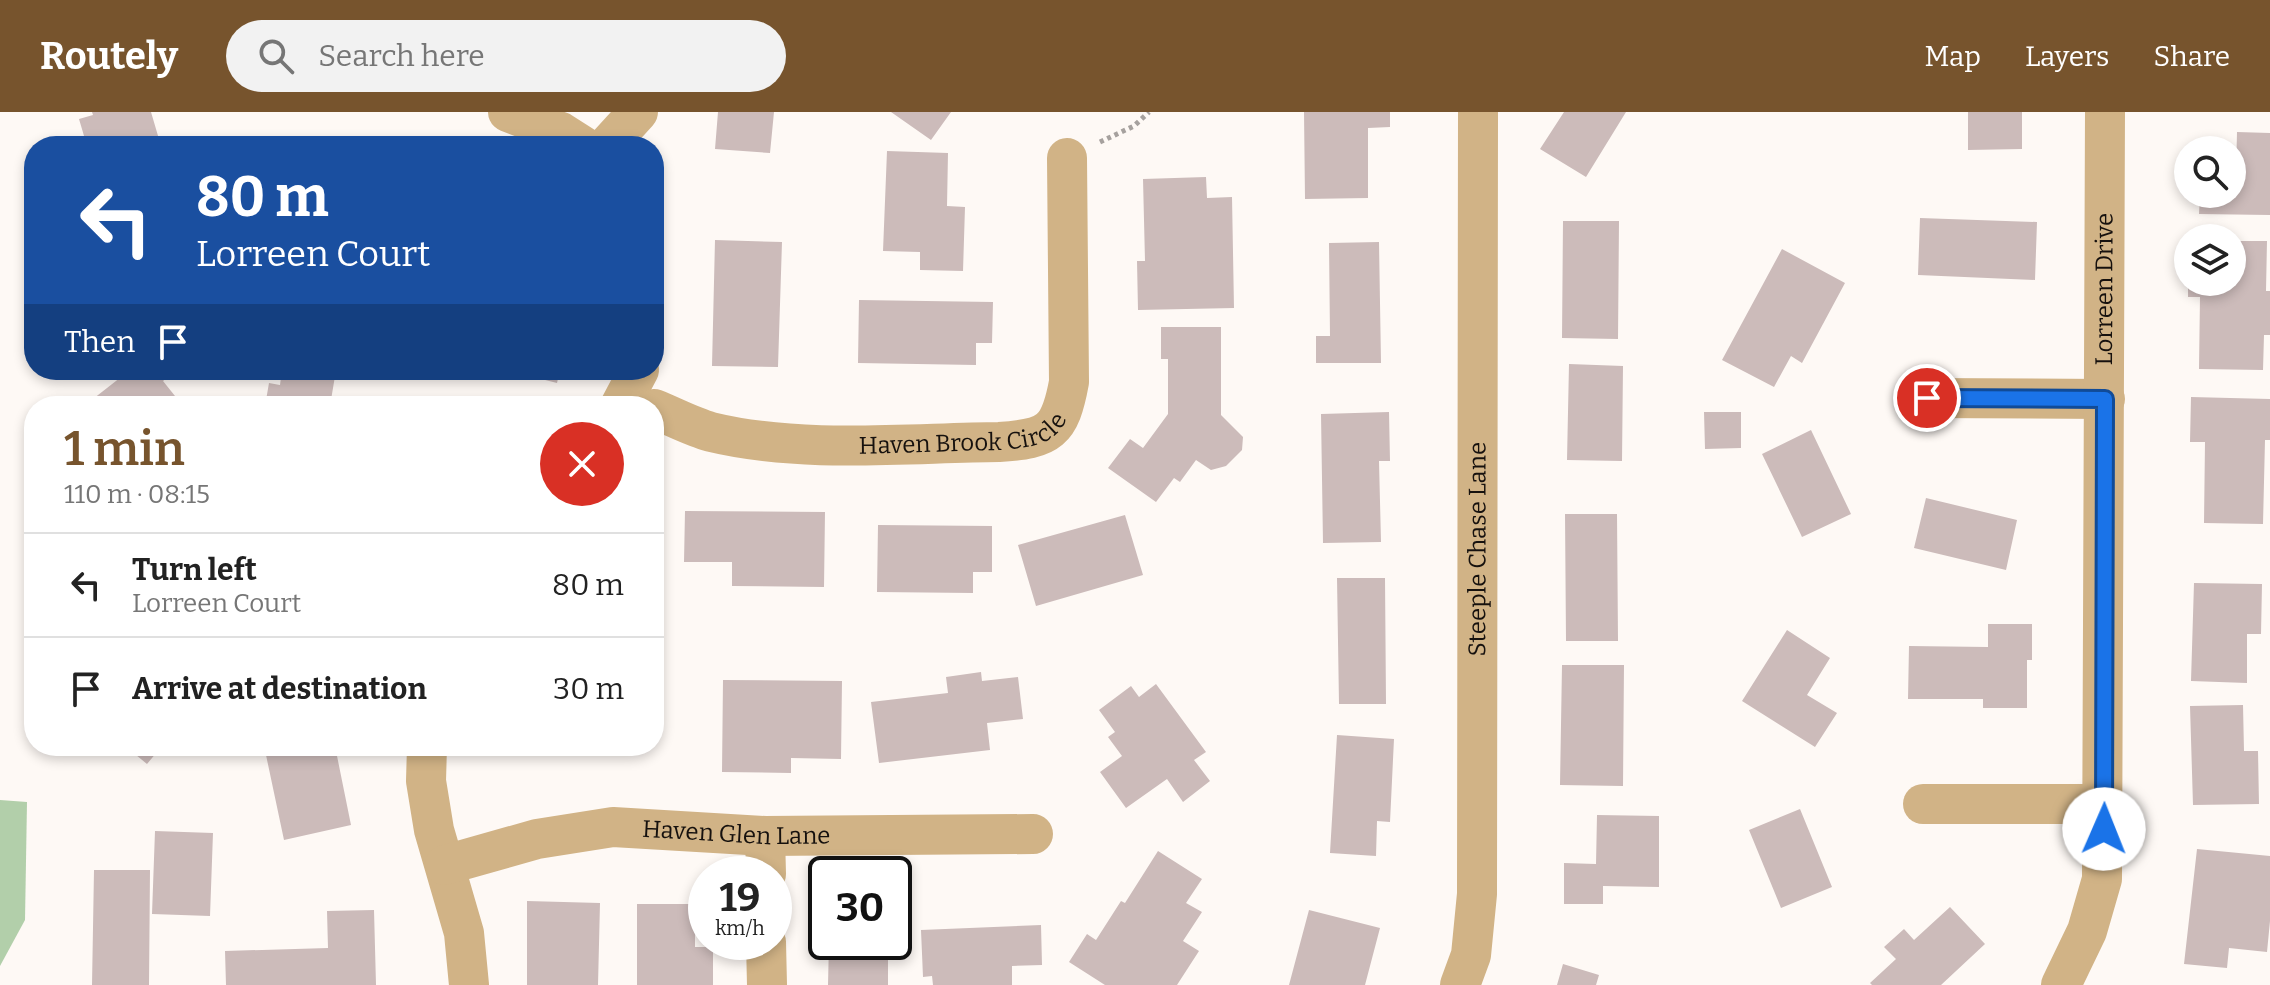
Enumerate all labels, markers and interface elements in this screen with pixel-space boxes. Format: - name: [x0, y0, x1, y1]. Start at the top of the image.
- search box: [226, 20, 786, 92]
- text: Routely: [40, 33, 178, 79]
- icon: search: [254, 34, 298, 78]
- text: Search here: [318, 38, 485, 74]
- text: Map: [1924, 40, 1981, 73]
- text: Layers: [2025, 40, 2109, 73]
- text: Share: [2153, 40, 2230, 73]
- map controls: [2174, 136, 2246, 296]
- button: search: [2174, 136, 2246, 208]
- text: 80 m: [196, 164, 329, 231]
- icon: left: [64, 168, 168, 272]
- street label: Lorreen Drive: [2090, 213, 2119, 365]
- button: layers: [2174, 224, 2246, 296]
- text: Lorreen Court: [196, 232, 430, 276]
- icon: arrive: [151, 320, 195, 364]
- text: Then: [64, 324, 135, 360]
- pin: [1893, 364, 1961, 432]
- icon: arrive: [1905, 376, 1949, 420]
- street label: Haven Brook Circle: [859, 408, 1073, 460]
- text: 1 min: [64, 420, 185, 478]
- button: close: [540, 422, 624, 506]
- street label: Steeple Chase Lane: [1463, 442, 1492, 657]
- text: 110 m · 08:15: [64, 479, 210, 510]
- text: Turn left: [132, 552, 257, 588]
- icon: left: [64, 563, 108, 607]
- text: 80 m: [552, 567, 624, 603]
- text: Lorreen Court: [132, 588, 301, 619]
- icon: arrive: [64, 667, 108, 711]
- text: Arrive at destination: [132, 671, 427, 707]
- text: 30 m: [553, 671, 624, 707]
- position arrow: [2062, 787, 2146, 871]
- street label: Haven Glen Lane: [641, 815, 831, 850]
- speed limit sign: 30: [808, 856, 912, 960]
- text: 19: [720, 874, 760, 922]
- text: km/h: [715, 916, 765, 940]

